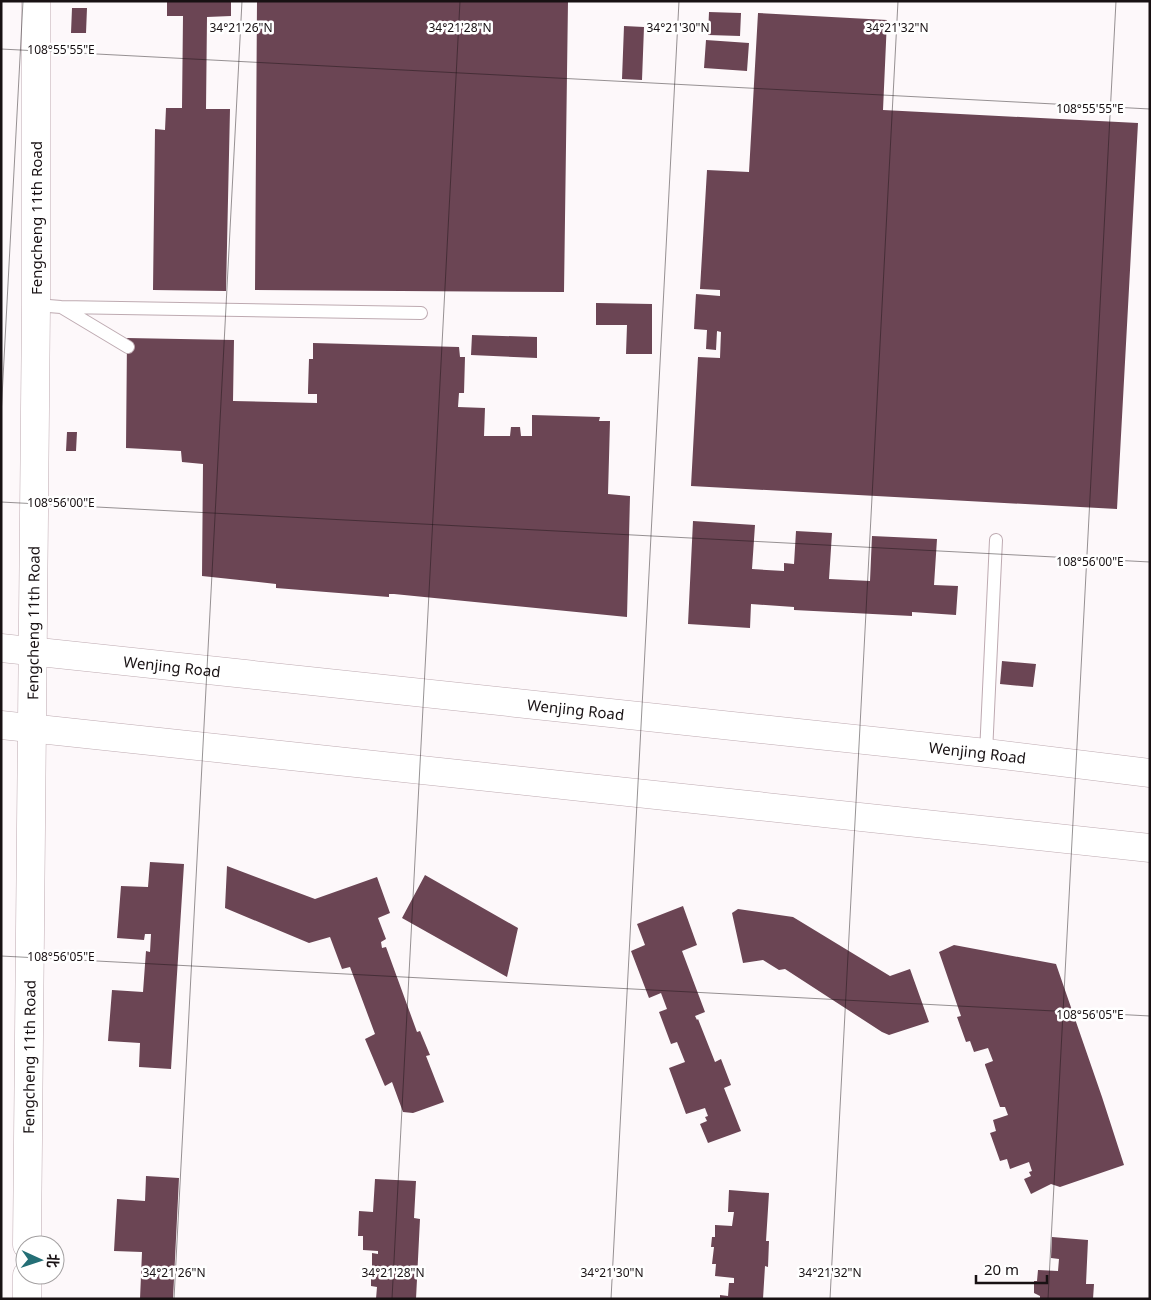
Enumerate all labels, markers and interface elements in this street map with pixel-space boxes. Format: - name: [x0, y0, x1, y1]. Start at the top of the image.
- text: 34°21'26"N: [209, 19, 273, 36]
- text: 34°21'28"N: [428, 19, 492, 36]
- text: 34°21'30"N: [646, 19, 710, 36]
- text: 34°21'32"N: [865, 19, 929, 36]
- text: 108°55'55"E: [27, 41, 95, 58]
- text: 108°55'55"E: [1056, 100, 1124, 117]
- street label: Fengcheng 11th Road: [26, 141, 46, 295]
- text: 108°56'00"E: [27, 494, 95, 511]
- street label: Fengcheng 11th Road: [22, 546, 44, 700]
- text: 108°56'00"E: [1056, 553, 1124, 570]
- street label: Wenjing Road: [122, 651, 222, 681]
- street label: Wenjing Road: [526, 694, 625, 724]
- street label: Wenjing Road: [928, 737, 1027, 768]
- text: 108°56'05"E: [27, 948, 95, 965]
- street label: Fengcheng 11th Road: [18, 980, 40, 1134]
- text: 108°56'05"E: [1056, 1006, 1124, 1023]
- north arrow: [15, 1235, 65, 1285]
- scale bar: [976, 1252, 1047, 1284]
- text: 北: [44, 1253, 63, 1268]
- text: 20 m: [984, 1259, 1019, 1279]
- text: 34°21'26"N: [142, 1264, 206, 1281]
- text: 34°21'28"N: [361, 1264, 425, 1281]
- text: 34°21'30"N: [580, 1264, 644, 1281]
- text: 34°21'32"N: [798, 1264, 862, 1281]

